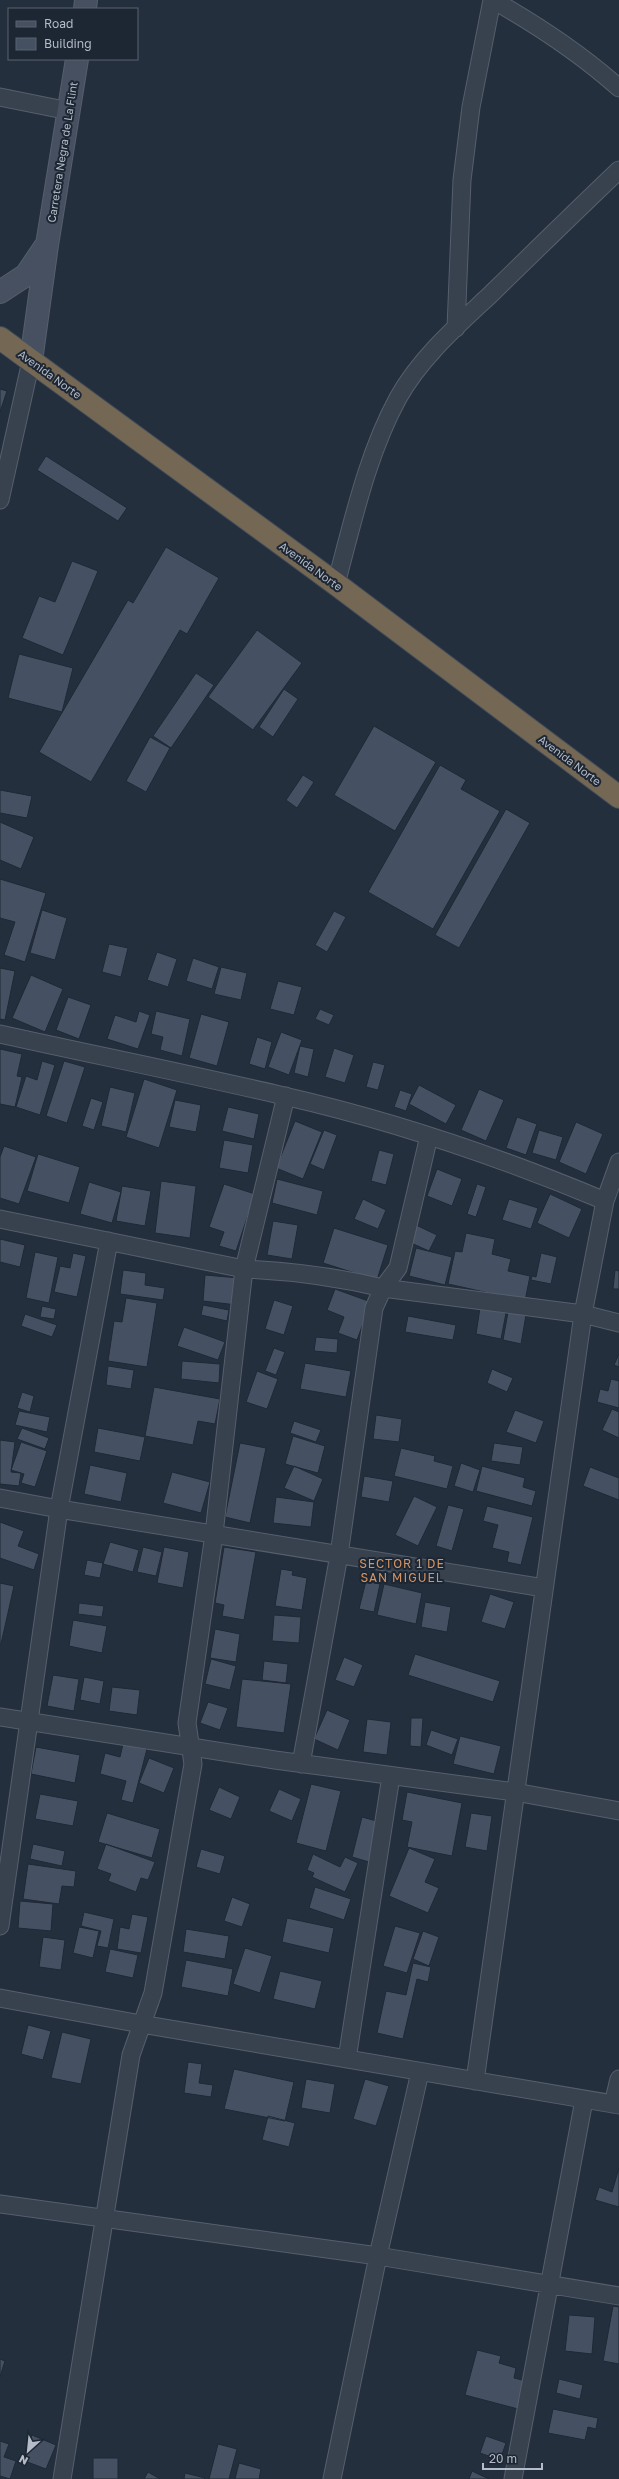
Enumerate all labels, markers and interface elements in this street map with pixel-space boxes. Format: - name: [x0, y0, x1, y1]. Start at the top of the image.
- legend: [8, 8, 138, 60]
- text: Road: [44, 16, 73, 31]
- text: Building: [44, 36, 92, 51]
- street label: Carretera Negra de La Flint: [44, 81, 80, 223]
- street label: Avenida Norte: [16, 347, 84, 401]
- street label: Avenida Norte: [277, 539, 345, 593]
- street label: Avenida Norte: [536, 732, 604, 788]
- district label: SECTOR 1 DE SAN MIGUEL: [359, 1556, 445, 1585]
- north arrow: [8, 2431, 48, 2471]
- scale bar: [483, 2445, 542, 2471]
- text: 20 m: [489, 2451, 517, 2466]
- text: N: [17, 2453, 30, 2468]

